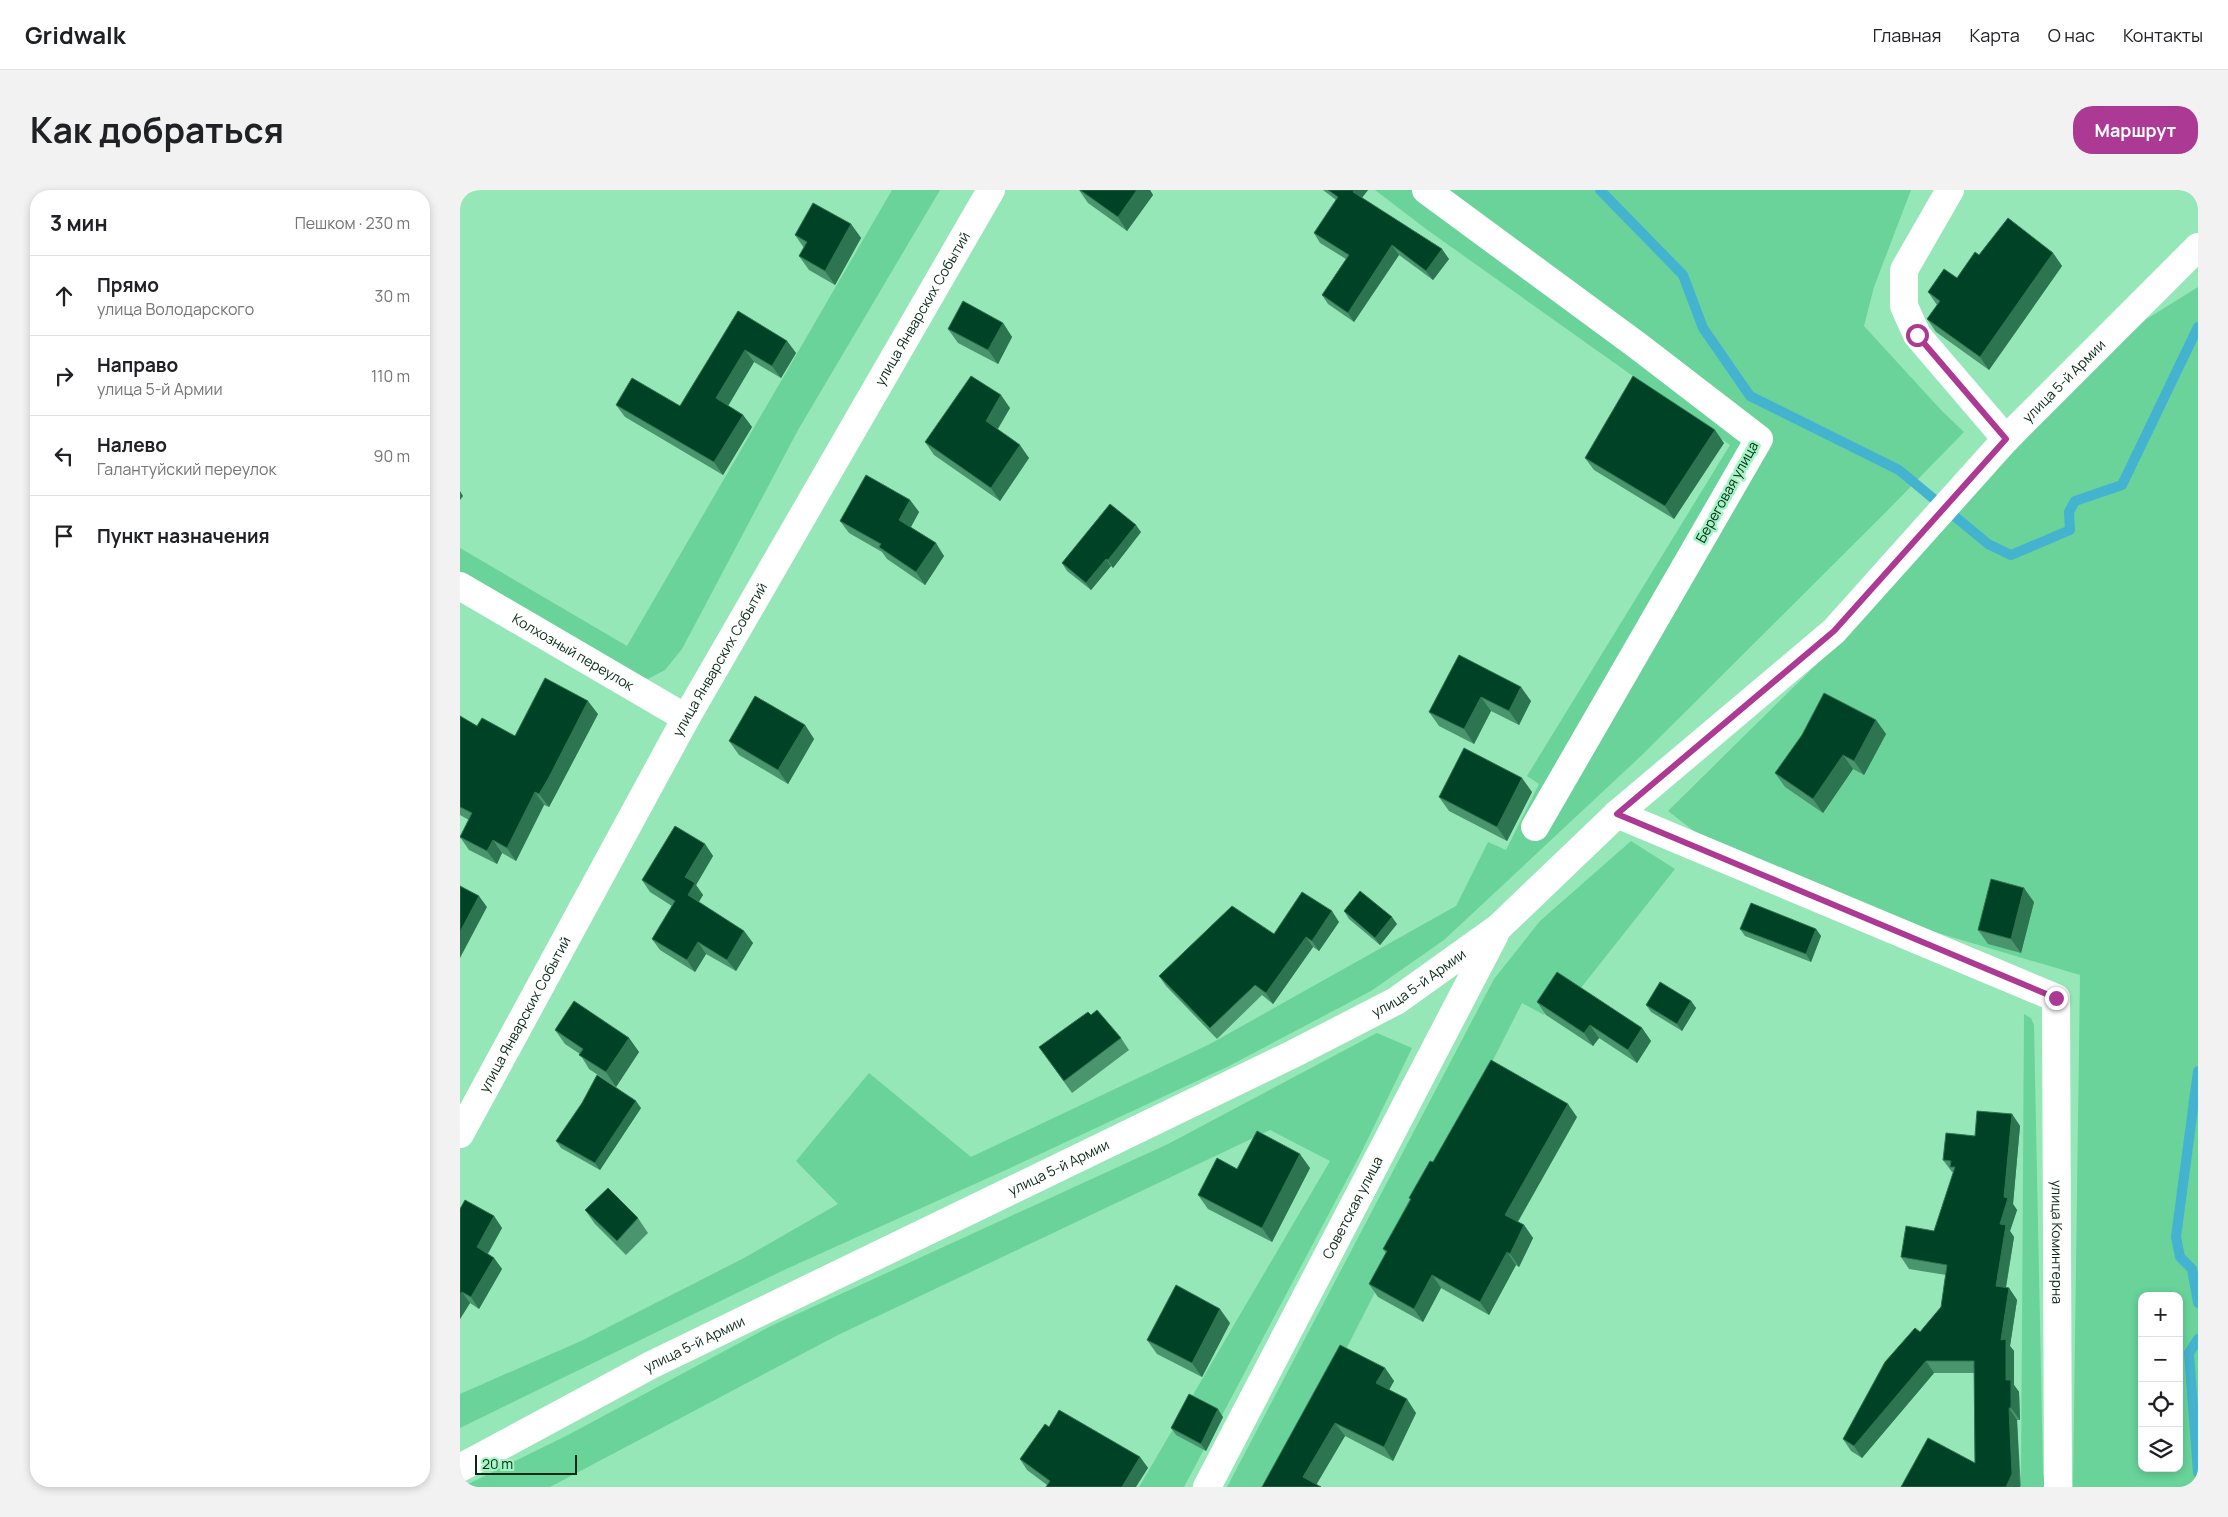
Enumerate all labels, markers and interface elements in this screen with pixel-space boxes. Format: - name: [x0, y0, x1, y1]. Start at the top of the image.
- text: Gridwalk: [25, 18, 126, 51]
- text: Главная: [1873, 23, 1942, 47]
- text: Карта: [1970, 23, 2020, 47]
- text: О нас: [2048, 23, 2095, 47]
- text: Контакты: [2123, 23, 2203, 47]
- text: Как добраться: [30, 106, 284, 154]
- button: Маршрут: [2073, 106, 2198, 154]
- text: 3 мин: [50, 209, 107, 237]
- text: Пешком · 230 m: [295, 212, 410, 234]
- street label: улица Январских Событий: [870, 228, 974, 389]
- text: Прямо: [97, 272, 159, 298]
- icon: ahead: [50, 282, 78, 310]
- text: 30 m: [375, 285, 410, 307]
- text: улица Володарского: [97, 298, 254, 320]
- route start: [1906, 324, 1929, 347]
- street label: улица 5-й Армии: [2018, 335, 2109, 426]
- text: Направо: [97, 352, 178, 378]
- icon: right: [50, 362, 78, 390]
- text: 110 m: [371, 365, 410, 387]
- text: улица 5-й Армии: [97, 378, 223, 400]
- text: Налево: [97, 432, 167, 458]
- street label: Береговая улица: [1691, 438, 1762, 546]
- icon: left: [50, 442, 78, 470]
- text: 90 m: [374, 445, 410, 467]
- text: Галантуйский переулок: [97, 458, 276, 480]
- icon: arrive: [50, 522, 78, 550]
- text: Пункт назначения: [97, 523, 270, 549]
- street label: улица Январских Событий: [668, 579, 771, 740]
- street label: Колхозный переулок: [509, 609, 639, 695]
- street label: улица Январских Событий: [474, 933, 575, 1096]
- street label: улица 5-й Армии: [1368, 944, 1469, 1021]
- route end: [2045, 987, 2068, 1010]
- street label: улица 5-й Армии: [1005, 1135, 1112, 1200]
- street label: Советская улица: [1317, 1153, 1387, 1262]
- street label: улица Коминтерна: [2048, 1180, 2067, 1304]
- map controls: [2138, 1292, 2183, 1472]
- button: +: [2138, 1292, 2183, 1337]
- street label: улица 5-й Армии: [640, 1311, 748, 1376]
- button: −: [2138, 1337, 2183, 1382]
- button: locate: [2138, 1382, 2183, 1427]
- button: layers: [2138, 1427, 2183, 1472]
- scale bar: [475, 1452, 578, 1475]
- text: 20 m: [482, 1454, 513, 1473]

